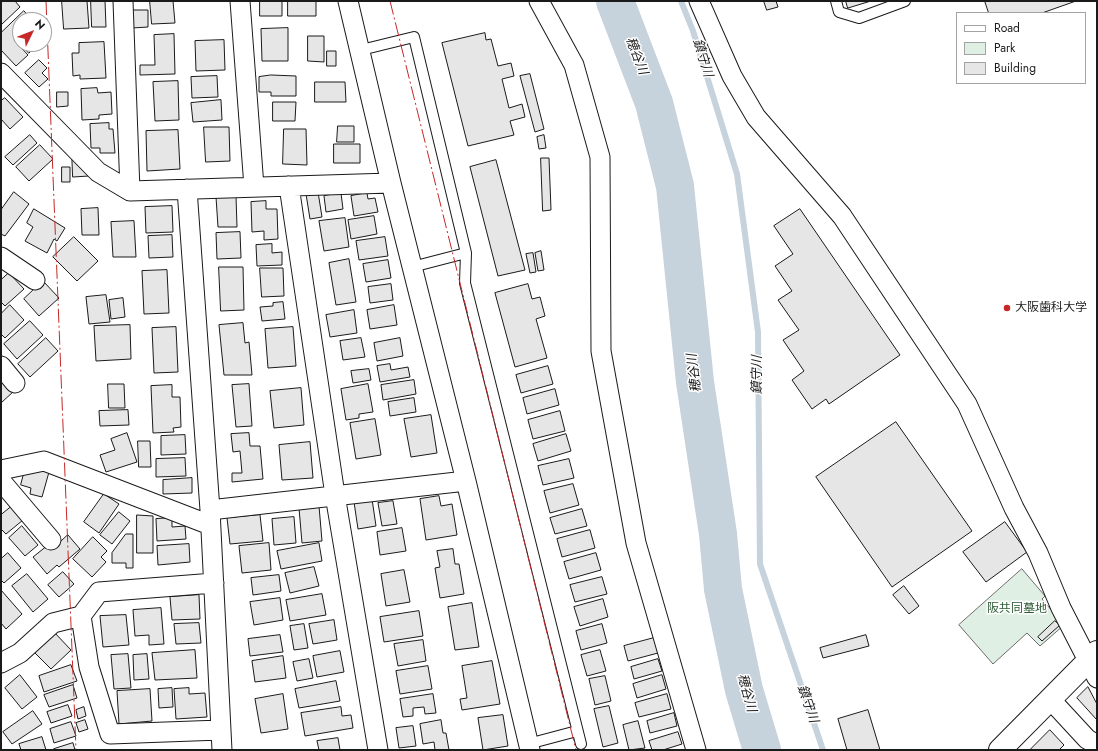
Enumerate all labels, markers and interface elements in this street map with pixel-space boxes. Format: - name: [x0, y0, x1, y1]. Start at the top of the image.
- north arrow: [12, 12, 52, 52]
- legend: [956, 12, 1086, 84]
- text: N: [31, 16, 49, 33]
- text: Road: [994, 19, 1020, 37]
- water label: 穂谷川: [622, 35, 650, 77]
- water label: 鎮守川: [689, 37, 715, 79]
- text: Park: [994, 39, 1015, 57]
- text: Building: [994, 59, 1036, 77]
- place label: 大阪歯科大学: [1015, 301, 1087, 315]
- marker: 大阪歯科大学: [1002, 303, 1012, 313]
- water label: 穂谷川: [685, 353, 705, 393]
- water label: 鎮守川: [750, 356, 766, 394]
- park label: 阪共同墓地: [987, 602, 1047, 616]
- water label: 穂谷川: [733, 672, 759, 714]
- water label: 鎮守川: [793, 683, 821, 725]

